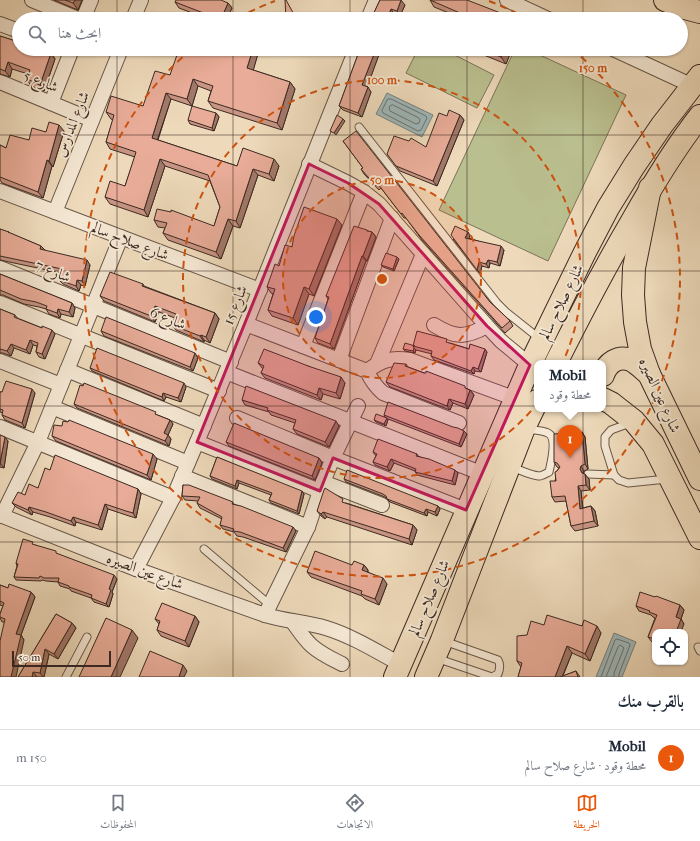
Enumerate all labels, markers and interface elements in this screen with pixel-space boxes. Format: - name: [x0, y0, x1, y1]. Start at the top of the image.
- search box: [12, 12, 688, 56]
- icon: search: [26, 23, 48, 45]
- text: ابحث هنا: [58, 24, 101, 42]
- text: 150 m: [579, 61, 608, 75]
- street label: شارع 5: [20, 66, 61, 100]
- text: 100 m: [367, 73, 398, 87]
- street label: شارع المدارس: [51, 89, 97, 161]
- text: 50 m: [370, 173, 395, 187]
- street label: شارع صلاح سالم: [87, 218, 171, 268]
- street label: شارع 7: [31, 256, 73, 290]
- street label: شارع صلاح سالم: [535, 261, 591, 344]
- centre of rings: [375, 272, 389, 286]
- street label: شارع 15: [219, 283, 255, 329]
- street label: شارع 6: [146, 303, 189, 337]
- your location: [306, 307, 326, 327]
- street label: شارع عين الصيره: [632, 355, 685, 437]
- popup: [534, 360, 606, 412]
- text: Mobil: [549, 366, 586, 384]
- text: محطة وقود: [549, 387, 591, 402]
- pin: 1: [557, 425, 583, 458]
- street label: شارع عين الصيره: [103, 549, 186, 597]
- street label: شارع صلاح سالم: [405, 557, 457, 641]
- map controls: [652, 629, 688, 665]
- button: locate: [652, 629, 688, 665]
- scale bar: [12, 649, 111, 668]
- text: 50 m: [18, 651, 40, 664]
- text: بالقرب منك: [618, 691, 684, 711]
- text: Mobil: [609, 737, 646, 755]
- text: 150 m: [16, 750, 47, 765]
- text: 1: [669, 750, 673, 765]
- text: محطة وقود · شارع صلاح سالم: [525, 758, 646, 773]
- tab: المحفوظات: [100, 792, 136, 835]
- tab: الاتجاهات: [336, 792, 373, 835]
- tab: الخريطة: [573, 792, 600, 835]

